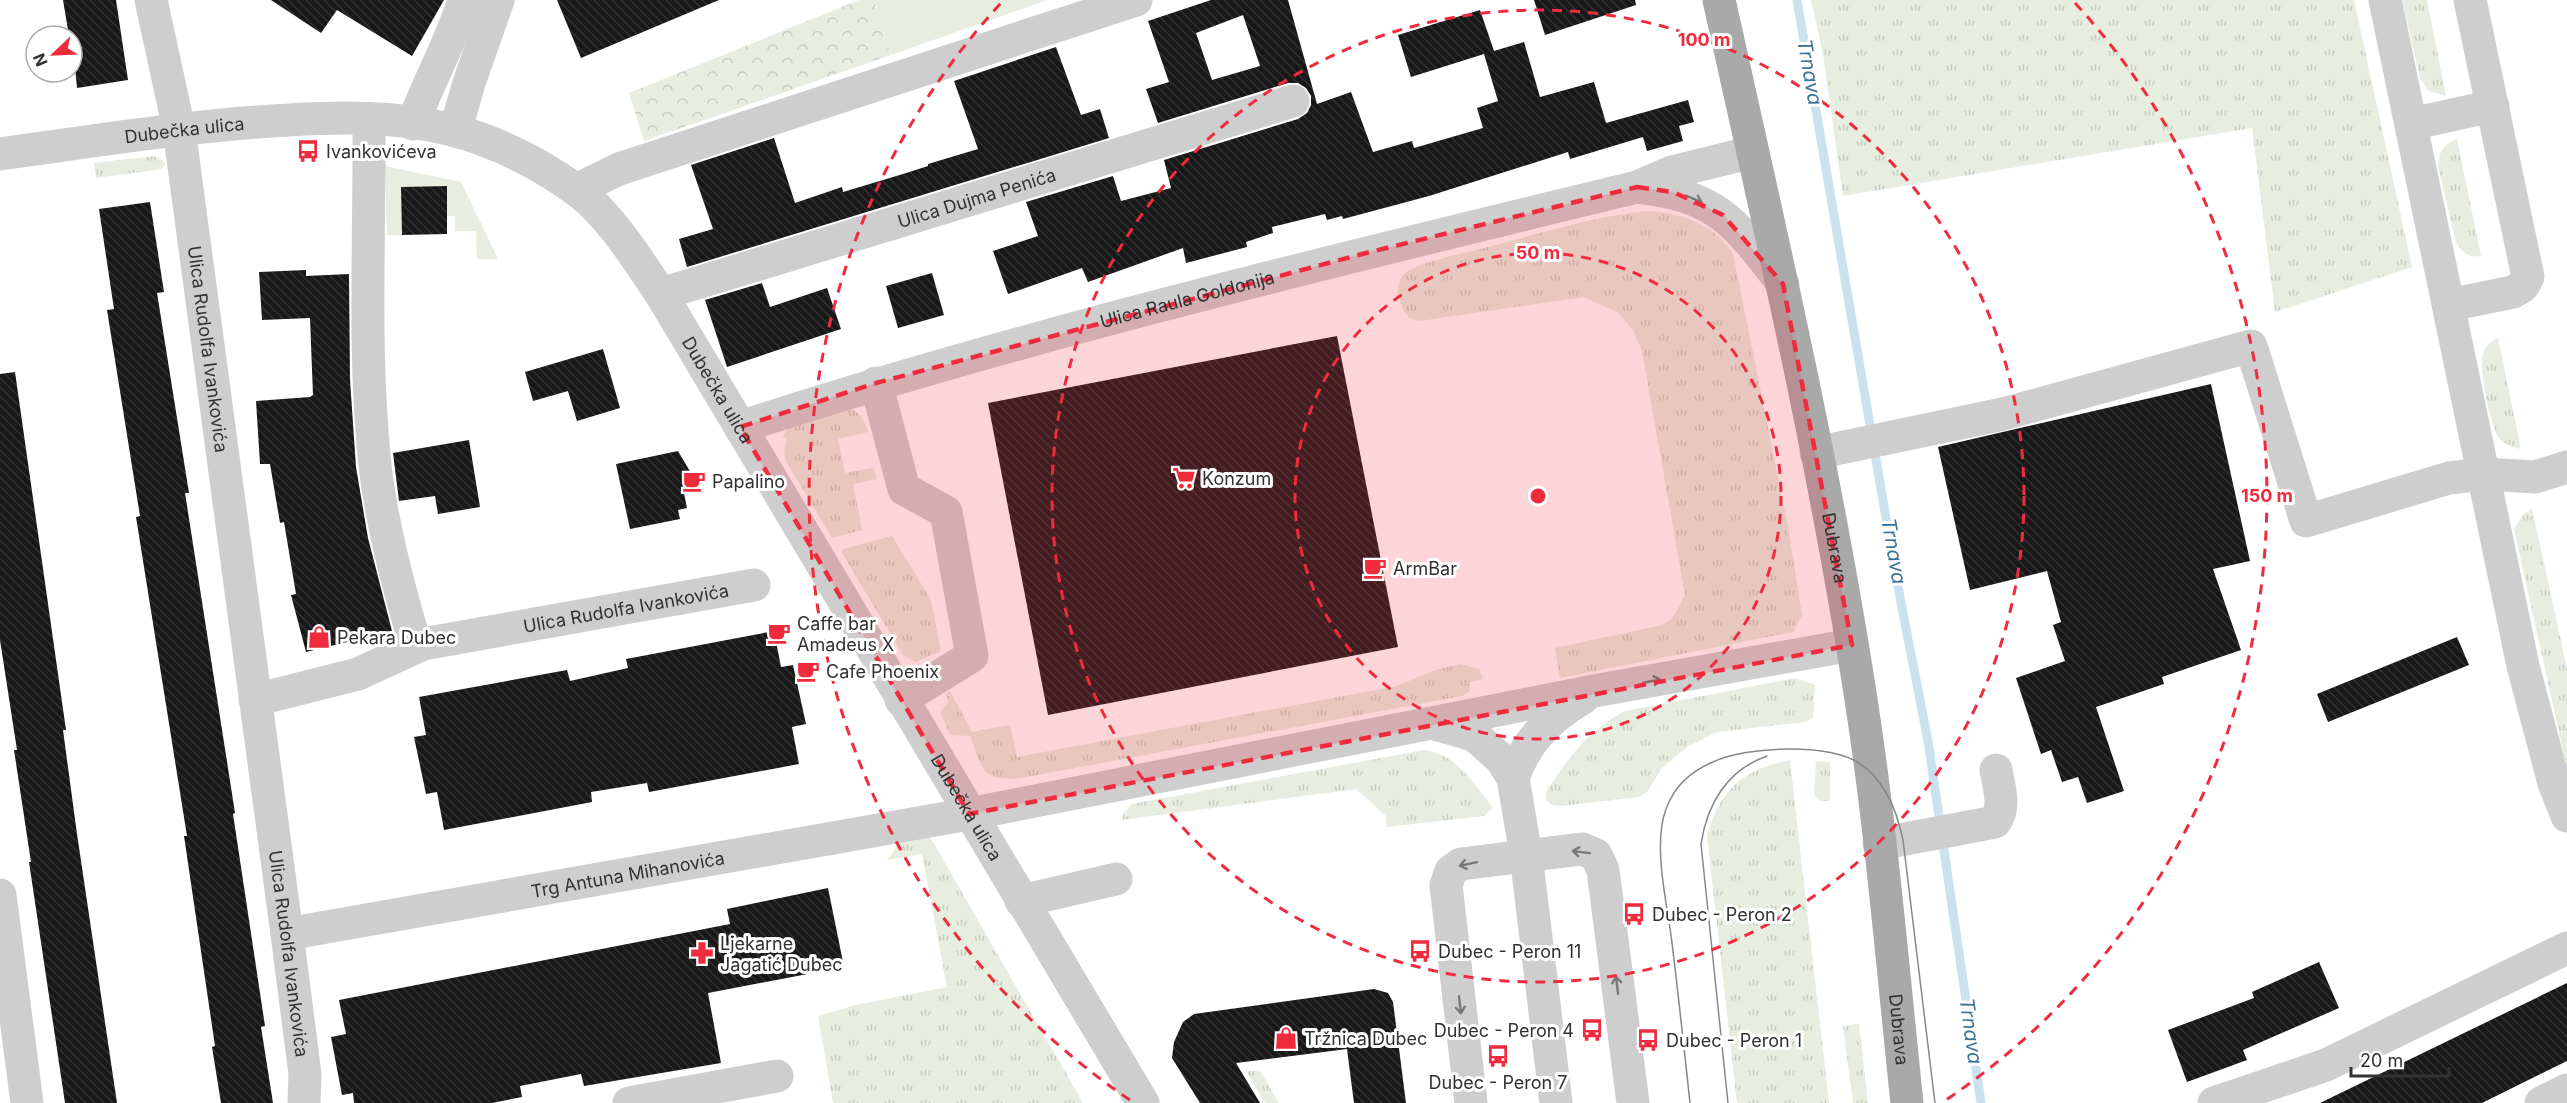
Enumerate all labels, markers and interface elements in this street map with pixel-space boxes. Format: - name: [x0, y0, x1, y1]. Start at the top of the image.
- north arrow: [24, 24, 84, 84]
- text: 100 m: [1678, 29, 1730, 50]
- water label: Trnava: [1792, 37, 1828, 107]
- text: N: [29, 50, 52, 69]
- street label: Dubečka ulica: [123, 113, 245, 147]
- bus stop icon: Ivankovićeva: [295, 138, 321, 164]
- place label: Ivankovićeva: [326, 141, 437, 162]
- street label: Ulica Dujma Penića: [895, 164, 1058, 232]
- one-way arrow: [1684, 194, 1703, 205]
- text: 50 m: [1516, 242, 1560, 263]
- street label: Ulica Rudolfa Ivankovića: [184, 244, 233, 454]
- street label: Ulica Raula Goldonija: [1097, 266, 1276, 332]
- street label: Dubečka ulica: [678, 333, 758, 447]
- supermarket icon: Konzum: [1171, 465, 1197, 491]
- cafe icon: Papalino: [681, 468, 707, 494]
- place label: Konzum: [1202, 468, 1271, 489]
- place label: Papalino: [712, 471, 785, 492]
- text: 150 m: [2241, 485, 2293, 506]
- centre of rings: [1528, 486, 1548, 506]
- street label: Dubrava: [1818, 511, 1852, 585]
- water label: Trnava: [1876, 516, 1912, 586]
- cafe icon: ArmBar: [1362, 555, 1388, 581]
- place label: ArmBar: [1393, 558, 1457, 579]
- street label: Ulica Rudolfa Ivankovića: [522, 579, 730, 636]
- place label: Caffe bar Amadeus X: [797, 613, 894, 655]
- cafe icon: Caffe bar Amadeus X: [766, 620, 792, 646]
- shop icon: Pekara Dubec: [306, 624, 332, 650]
- place label: Pekara Dubec: [337, 627, 456, 648]
- cafe icon: Cafe Phoenix: [795, 658, 821, 684]
- place label: Cafe Phoenix: [826, 661, 939, 682]
- one-way arrow: [1642, 675, 1661, 686]
- street label: Dubečka ulica: [927, 750, 1007, 864]
- one-way arrow: [1572, 846, 1592, 857]
- street label: Trg Antuna Mihanovića: [529, 847, 726, 901]
- street label: Ulica Rudolfa Ivankovića: [265, 849, 313, 1058]
- one-way arrow: [1459, 859, 1478, 870]
- bus stop icon: Dubec - Peron 2: [1621, 901, 1647, 927]
- place label: Dubec - Peron 2: [1652, 904, 1792, 925]
- place label: Ljekarne Jagatić Dubec: [720, 933, 843, 975]
- bus stop icon: Dubec - Peron 11: [1407, 938, 1433, 964]
- pharmacy icon: Ljekarne Jagatić Dubec: [689, 940, 715, 966]
- place label: Dubec - Peron 11: [1438, 941, 1581, 962]
- one-way arrow: [1612, 976, 1623, 996]
- street label: Dubrava: [1885, 993, 1913, 1066]
- one-way arrow: [1454, 994, 1465, 1014]
- water label: Trnava: [1954, 996, 1988, 1066]
- bus stop icon: Dubec - Peron 4: [1579, 1017, 1605, 1043]
- place label: Dubec - Peron 4: [1434, 1020, 1574, 1041]
- shop icon: Tržnica Dubec: [1273, 1025, 1299, 1051]
- bus stop icon: Dubec - Peron 1: [1635, 1027, 1661, 1053]
- place label: Tržnica Dubec: [1304, 1028, 1427, 1049]
- place label: Dubec - Peron 1: [1666, 1030, 1802, 1051]
- scale bar: [2351, 1040, 2448, 1078]
- bus stop icon: Dubec - Peron 7: [1485, 1043, 1511, 1069]
- text: 20 m: [2360, 1050, 2403, 1071]
- place label: Dubec - Peron 7: [1429, 1072, 1567, 1093]

